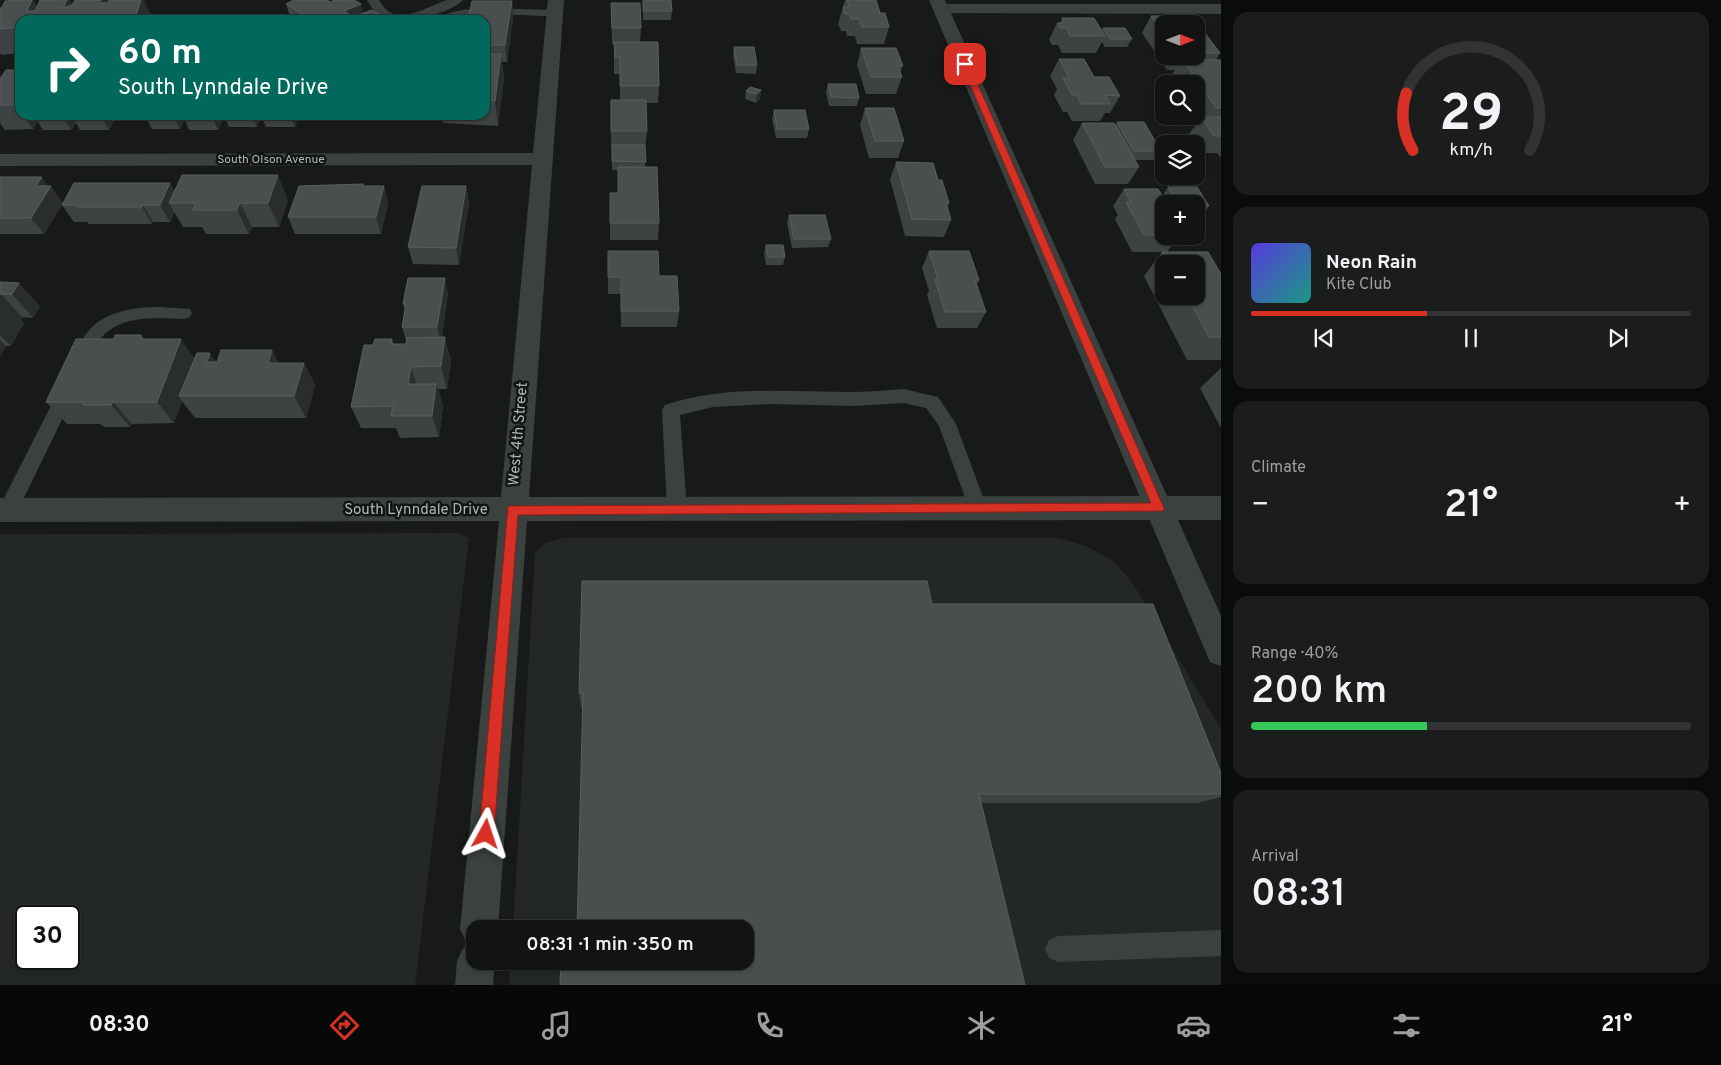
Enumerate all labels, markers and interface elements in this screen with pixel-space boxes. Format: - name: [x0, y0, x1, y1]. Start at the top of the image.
- north arrow: [1155, 15, 1205, 65]
- map controls: [1155, 15, 1205, 305]
- text: 60 m: [118, 32, 202, 76]
- icon: right: [35, 35, 100, 100]
- pin: [944, 43, 986, 85]
- icon: arrive: [951, 50, 979, 78]
- text: South Lynndale Drive: [118, 75, 328, 102]
- button: search: [1155, 75, 1205, 125]
- text: 29: [1439, 83, 1503, 149]
- button: layers: [1155, 135, 1205, 185]
- text: km/h: [1449, 139, 1493, 162]
- street label: South Olson Avenue: [217, 152, 325, 168]
- button: +: [1155, 195, 1205, 245]
- text: Neon Rain: [1326, 251, 1417, 275]
- button: −: [1155, 255, 1205, 305]
- text: Kite Club: [1326, 275, 1391, 295]
- icon: previous: [1310, 324, 1338, 352]
- icon: pause: [1457, 324, 1485, 352]
- icon: next: [1604, 324, 1632, 352]
- street label: West 4th Street: [505, 381, 533, 487]
- text: Climate: [1251, 458, 1306, 478]
- text: 21°: [1444, 482, 1498, 531]
- text: −: [1251, 488, 1269, 524]
- text: +: [1673, 488, 1691, 524]
- street label: South Lynndale Drive: [344, 501, 488, 520]
- text: Range · 40%: [1251, 644, 1339, 664]
- text: 200 km: [1251, 668, 1387, 717]
- position arrow: [459, 807, 511, 859]
- text: Arrival: [1251, 847, 1299, 867]
- text: 08:31: [1251, 871, 1346, 920]
- speed limit sign: 30: [15, 905, 80, 970]
- text: 08:31 · 1 min · 350 m: [526, 933, 694, 957]
- icon: directions: [327, 1008, 362, 1043]
- icon: music: [539, 1008, 574, 1043]
- icon: phone: [752, 1008, 787, 1043]
- icon: climate: [964, 1008, 999, 1043]
- icon: car: [1176, 1008, 1211, 1043]
- icon: filters: [1389, 1008, 1424, 1043]
- text: 08:30: [89, 1012, 150, 1039]
- text: 21°: [1601, 1012, 1632, 1039]

